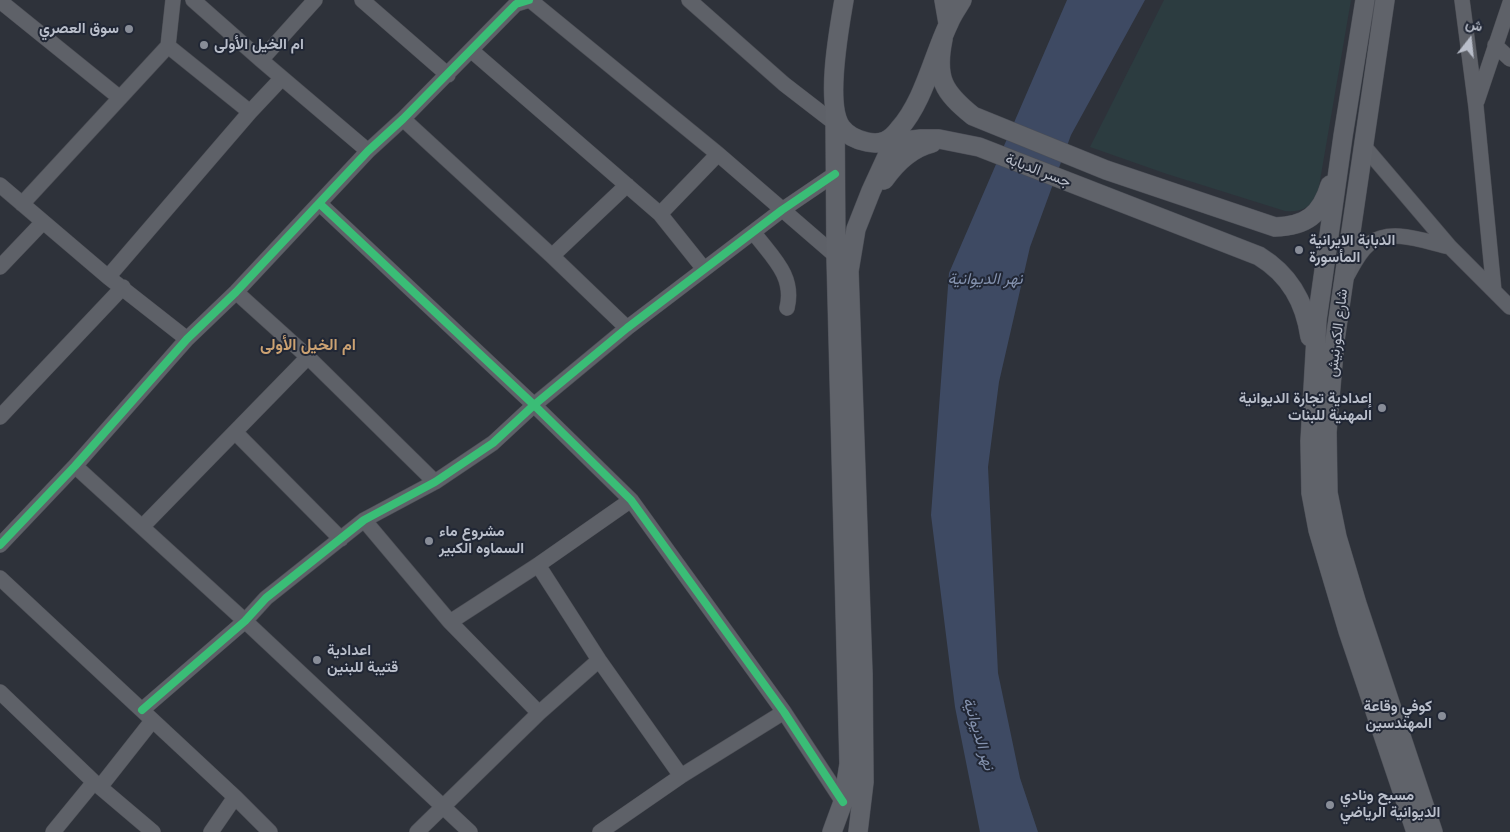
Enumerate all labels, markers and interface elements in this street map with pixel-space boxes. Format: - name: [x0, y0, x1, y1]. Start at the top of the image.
- north arrow: [1445, 15, 1495, 65]
- text: ش: [1464, 15, 1485, 36]
- place label: سوق العصري: [39, 20, 119, 38]
- marker: سوق العصري: [123, 23, 135, 35]
- place label: ام الخيل الأولى: [214, 36, 304, 54]
- marker: ام الخيل الأولى: [198, 39, 210, 51]
- street label: جسر الدبابة: [1003, 150, 1073, 192]
- place label: الدبابة الايرانية المأسورة: [1309, 232, 1395, 267]
- marker: الدبابة الايرانية المأسورة: [1293, 244, 1305, 256]
- water label: نهر الديوانية: [947, 270, 1023, 290]
- street label: شارع الكورنيش: [1324, 288, 1352, 378]
- district label: ام الخيل الأولى: [260, 336, 356, 356]
- place label: إعدادية تجارة الديوانية المهنية للبنات: [1239, 390, 1372, 425]
- marker: إعدادية تجارة الديوانية المهنية للبنات: [1376, 402, 1388, 414]
- place label: مشروع ماء السماوه الكبير: [439, 523, 524, 558]
- marker: مشروع ماء السماوه الكبير: [423, 535, 435, 547]
- place label: اعدادية قتيبة للبنين: [327, 642, 398, 677]
- marker: اعدادية قتيبة للبنين: [311, 654, 323, 666]
- water label: نهر الديوانية: [958, 695, 998, 773]
- place label: كوفي وقاعة المهندسين: [1364, 698, 1432, 733]
- marker: كوفي وقاعة المهندسين: [1436, 710, 1448, 722]
- place label: مسبح ونادي الديوانية الرياضي: [1340, 787, 1440, 822]
- marker: مسبح ونادي الديوانية الرياضي: [1324, 799, 1336, 811]

